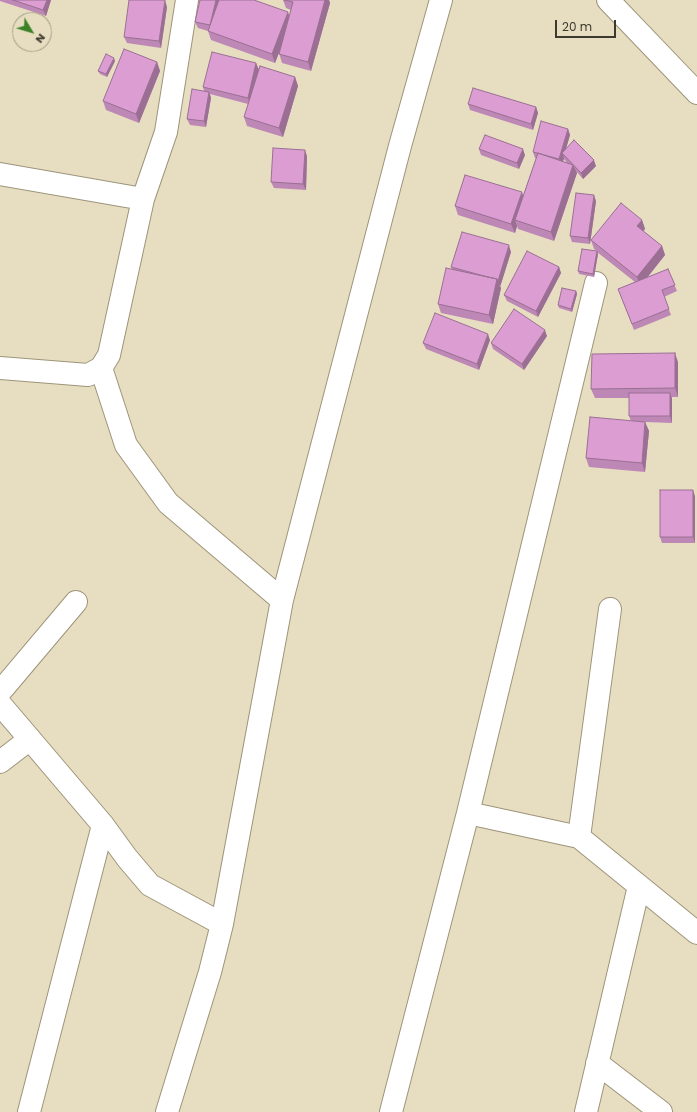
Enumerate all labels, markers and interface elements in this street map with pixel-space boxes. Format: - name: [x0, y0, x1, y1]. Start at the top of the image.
- north arrow: [12, 12, 52, 52]
- scale bar: [557, 12, 618, 38]
- text: 20 m: [562, 18, 592, 35]
- text: N: [32, 31, 50, 47]

